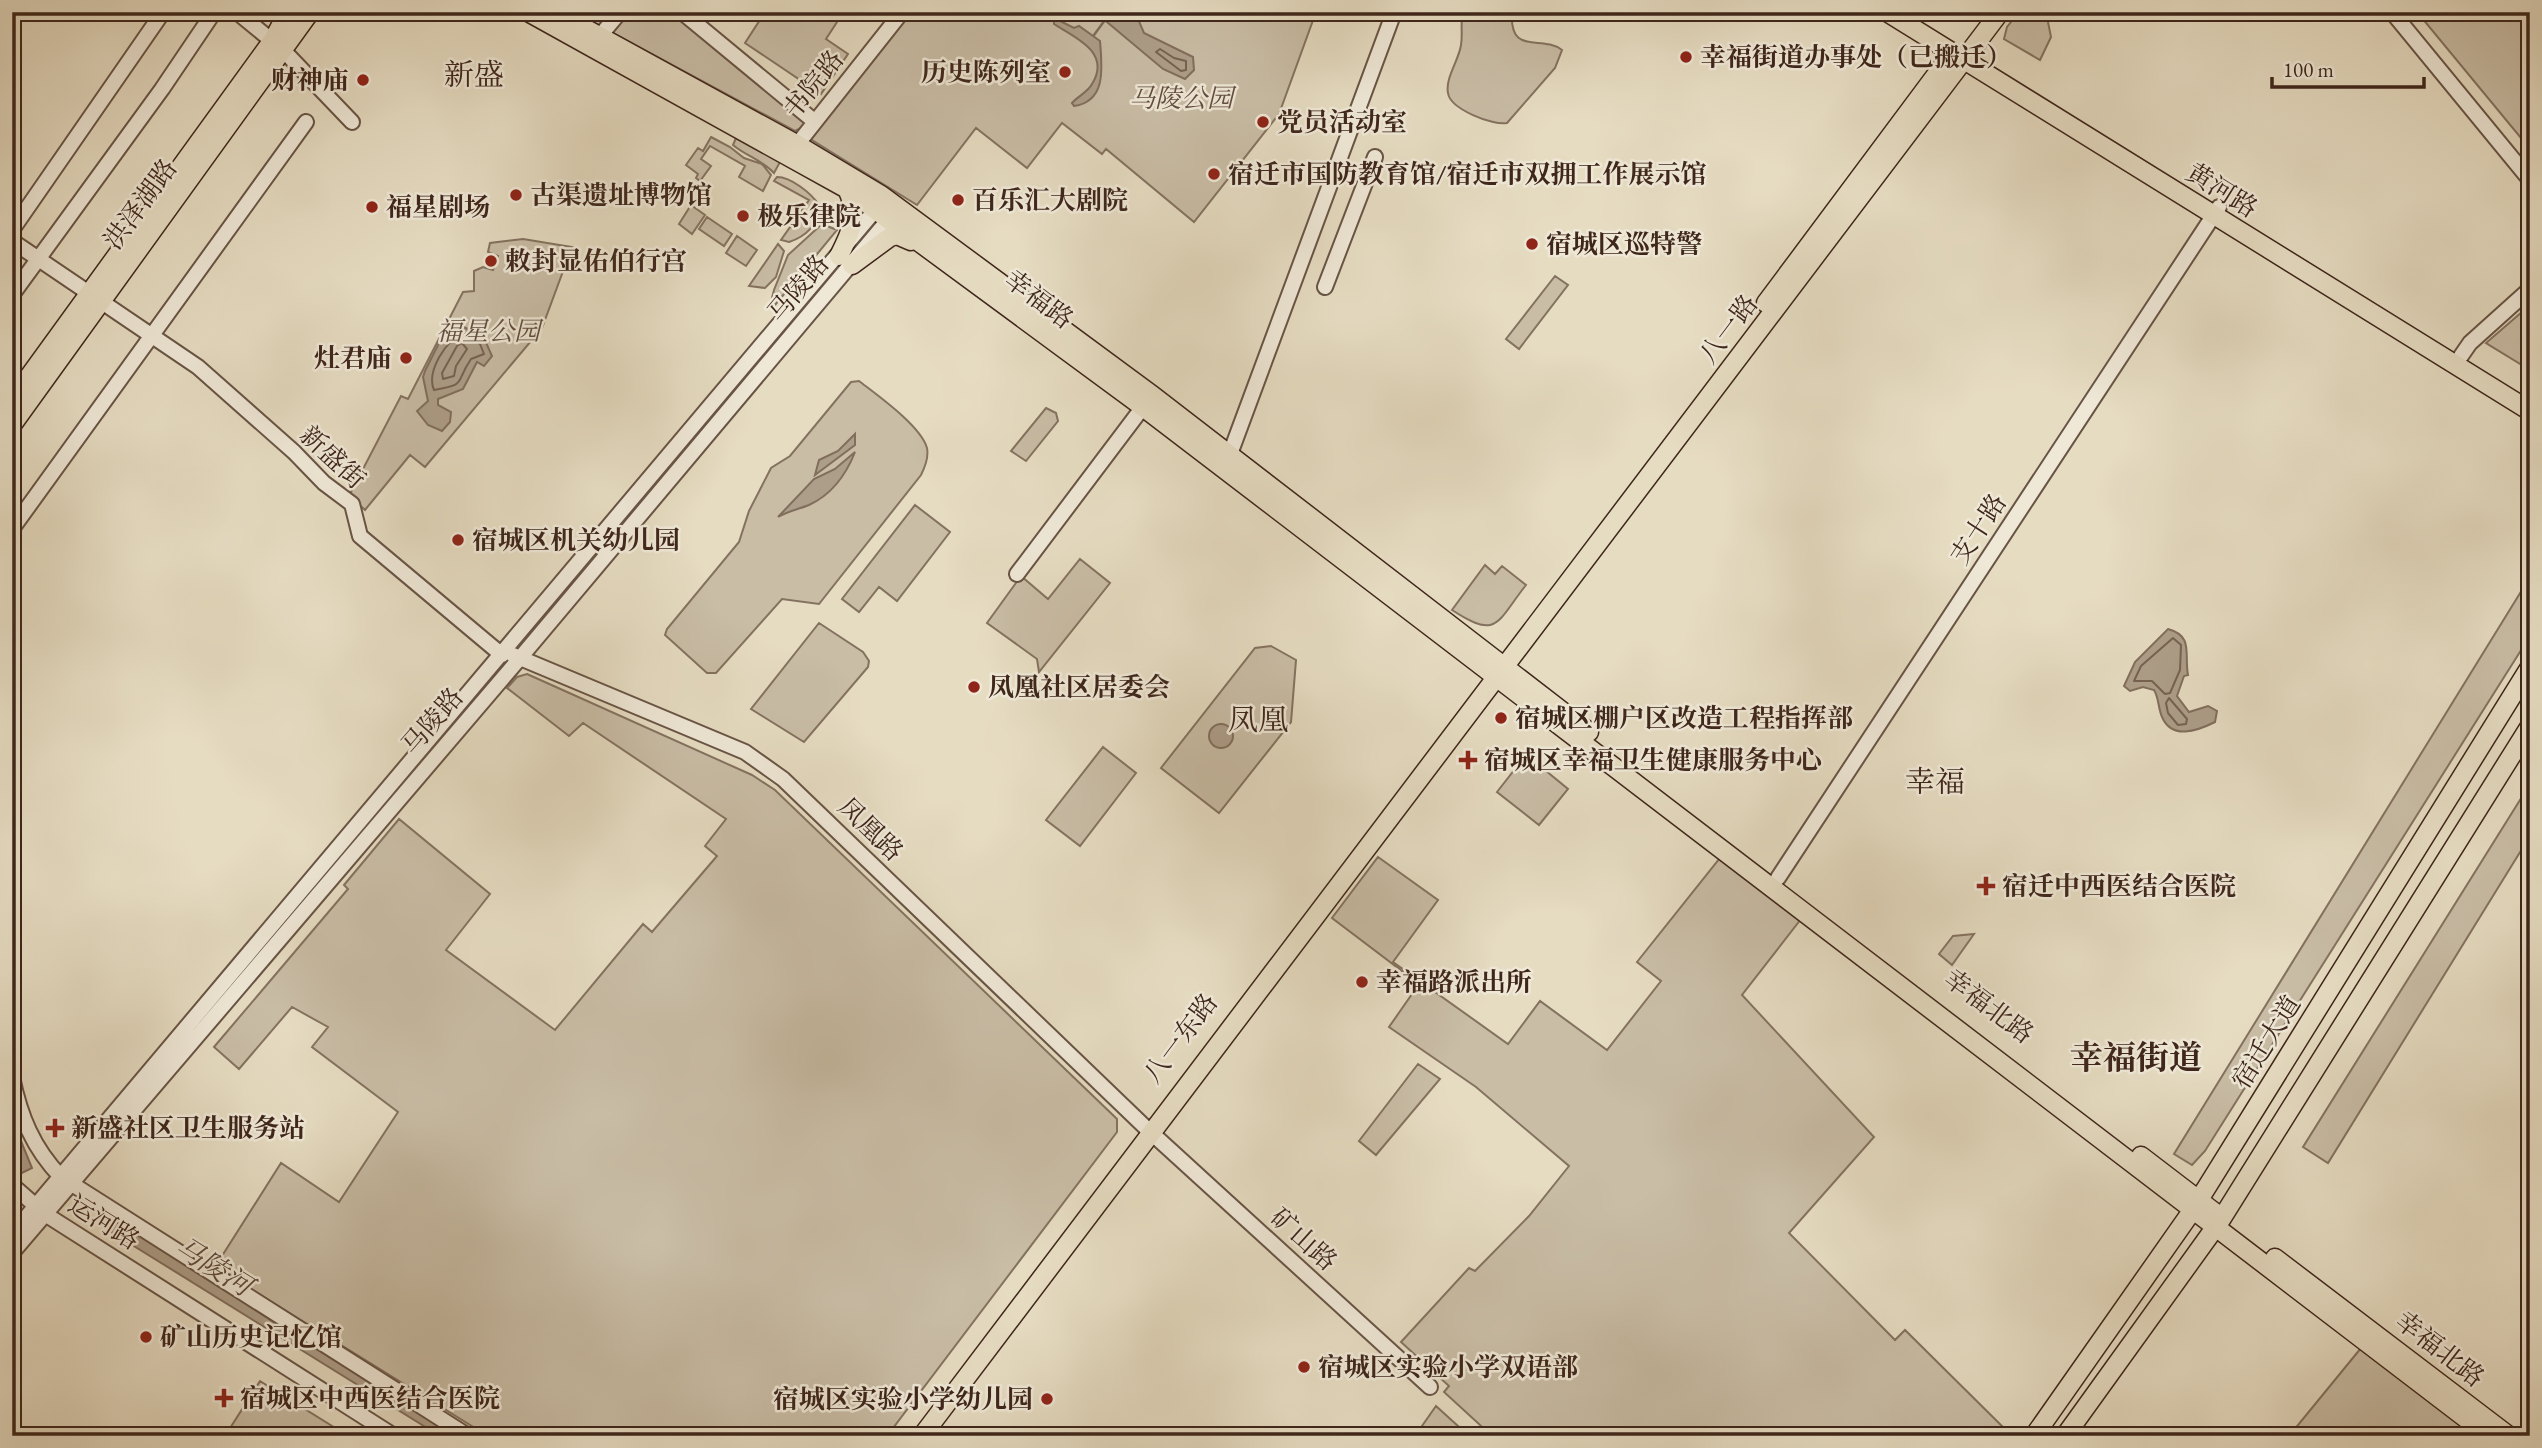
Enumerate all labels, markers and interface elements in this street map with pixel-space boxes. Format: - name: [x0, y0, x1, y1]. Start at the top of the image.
- place label: 幸福街道办事处（已搬迁）: [1700, 40, 2012, 74]
- street label: 书院路: [775, 43, 851, 125]
- scale bar: [2272, 46, 2425, 90]
- marker: 幸福街道办事处（已搬迁）: [1678, 49, 1694, 65]
- district label: 新盛: [444, 55, 504, 94]
- place label: 历史陈列室: [921, 55, 1051, 89]
- text: 100 m: [2283, 56, 2334, 83]
- place label: 财神庙: [271, 63, 349, 97]
- marker: 历史陈列室: [1057, 64, 1073, 80]
- marker: 财神庙: [355, 72, 371, 88]
- park label: 马陵公园: [1129, 81, 1237, 115]
- place label: 党员活动室: [1277, 105, 1407, 139]
- marker: 党员活动室: [1255, 114, 1271, 130]
- street label: 洪泽湖路: [96, 152, 184, 256]
- street label: 黄河路: [2180, 155, 2264, 225]
- place label: 宿迁市国防教育馆/宿迁市双拥工作展示馆: [1228, 157, 1707, 191]
- marker: 宿迁市国防教育馆/宿迁市双拥工作展示馆: [1206, 166, 1222, 182]
- place label: 古渠遗址博物馆: [530, 178, 712, 212]
- place label: 百乐汇大剧院: [972, 183, 1128, 217]
- marker: 古渠遗址博物馆: [508, 187, 524, 203]
- place label: 福星剧场: [386, 190, 490, 224]
- marker: 百乐汇大剧院: [950, 192, 966, 208]
- marker: 福星剧场: [364, 199, 380, 215]
- place label: 极乐律院: [757, 199, 861, 233]
- marker: 极乐律院: [735, 208, 751, 224]
- place label: 宿城区巡特警: [1546, 227, 1702, 261]
- marker: 宿城区巡特警: [1524, 236, 1540, 252]
- place label: 敕封显佑伯行宫: [505, 244, 687, 278]
- street label: 马陵路: [760, 247, 836, 329]
- marker: 敕封显佑伯行宫: [483, 253, 499, 269]
- street label: 幸福路: [998, 262, 1080, 336]
- street label: 八一路: [1691, 288, 1765, 370]
- park label: 福星公园: [436, 314, 544, 348]
- place label: 灶君庙: [314, 341, 392, 375]
- marker: 灶君庙: [398, 350, 414, 366]
- street label: 新盛街: [293, 418, 373, 496]
- street label: 支十路: [1942, 487, 2014, 571]
- place label: 宿城区机关幼儿园: [472, 523, 680, 557]
- marker: 宿城区机关幼儿园: [450, 532, 466, 548]
- place label: 凤凰社区居委会: [988, 670, 1170, 704]
- marker: 凤凰社区居委会: [966, 679, 982, 695]
- street label: 马陵路: [394, 680, 470, 762]
- district label: 凤凰: [1228, 700, 1288, 739]
- place label: 宿城区棚户区改造工程指挥部: [1515, 701, 1853, 735]
- marker: 宿城区棚户区改造工程指挥部: [1493, 710, 1509, 726]
- place label: 宿城区幸福卫生健康服务中心: [1484, 743, 1822, 777]
- marker: 宿城区幸福卫生健康服务中心: [1458, 750, 1478, 770]
- district label: 幸福: [1905, 762, 1965, 801]
- street label: 凤凰路: [831, 790, 911, 868]
- place label: 宿迁中西医结合医院: [2002, 869, 2236, 903]
- marker: 宿迁中西医结合医院: [1976, 876, 1996, 896]
- street label: 幸福北路: [1937, 961, 2041, 1051]
- place label: 幸福路派出所: [1376, 965, 1532, 999]
- marker: 幸福路派出所: [1354, 974, 1370, 990]
- street label: 八一东路: [1135, 986, 1225, 1090]
- street label: 宿迁大道: [2224, 989, 2308, 1095]
- district label: 幸福街道: [2070, 1036, 2202, 1079]
- place label: 新盛社区卫生服务站: [71, 1111, 305, 1145]
- marker: 新盛社区卫生服务站: [45, 1118, 65, 1138]
- street label: 运河路: [62, 1187, 146, 1257]
- street label: 矿山路: [1264, 1200, 1344, 1278]
- water label: 马陵河: [169, 1228, 263, 1306]
- street label: 幸福北路: [2389, 1304, 2491, 1394]
- place label: 矿山历史记忆馆: [160, 1320, 342, 1354]
- marker: 矿山历史记忆馆: [138, 1329, 154, 1345]
- place label: 宿城区实验小学双语部: [1318, 1350, 1578, 1384]
- marker: 宿城区实验小学双语部: [1296, 1359, 1312, 1375]
- place label: 宿城区中西医结合医院: [240, 1381, 500, 1415]
- place label: 宿城区实验小学幼儿园: [773, 1382, 1033, 1416]
- marker: 宿城区中西医结合医院: [214, 1388, 234, 1408]
- marker: 宿城区实验小学幼儿园: [1039, 1391, 1055, 1407]

